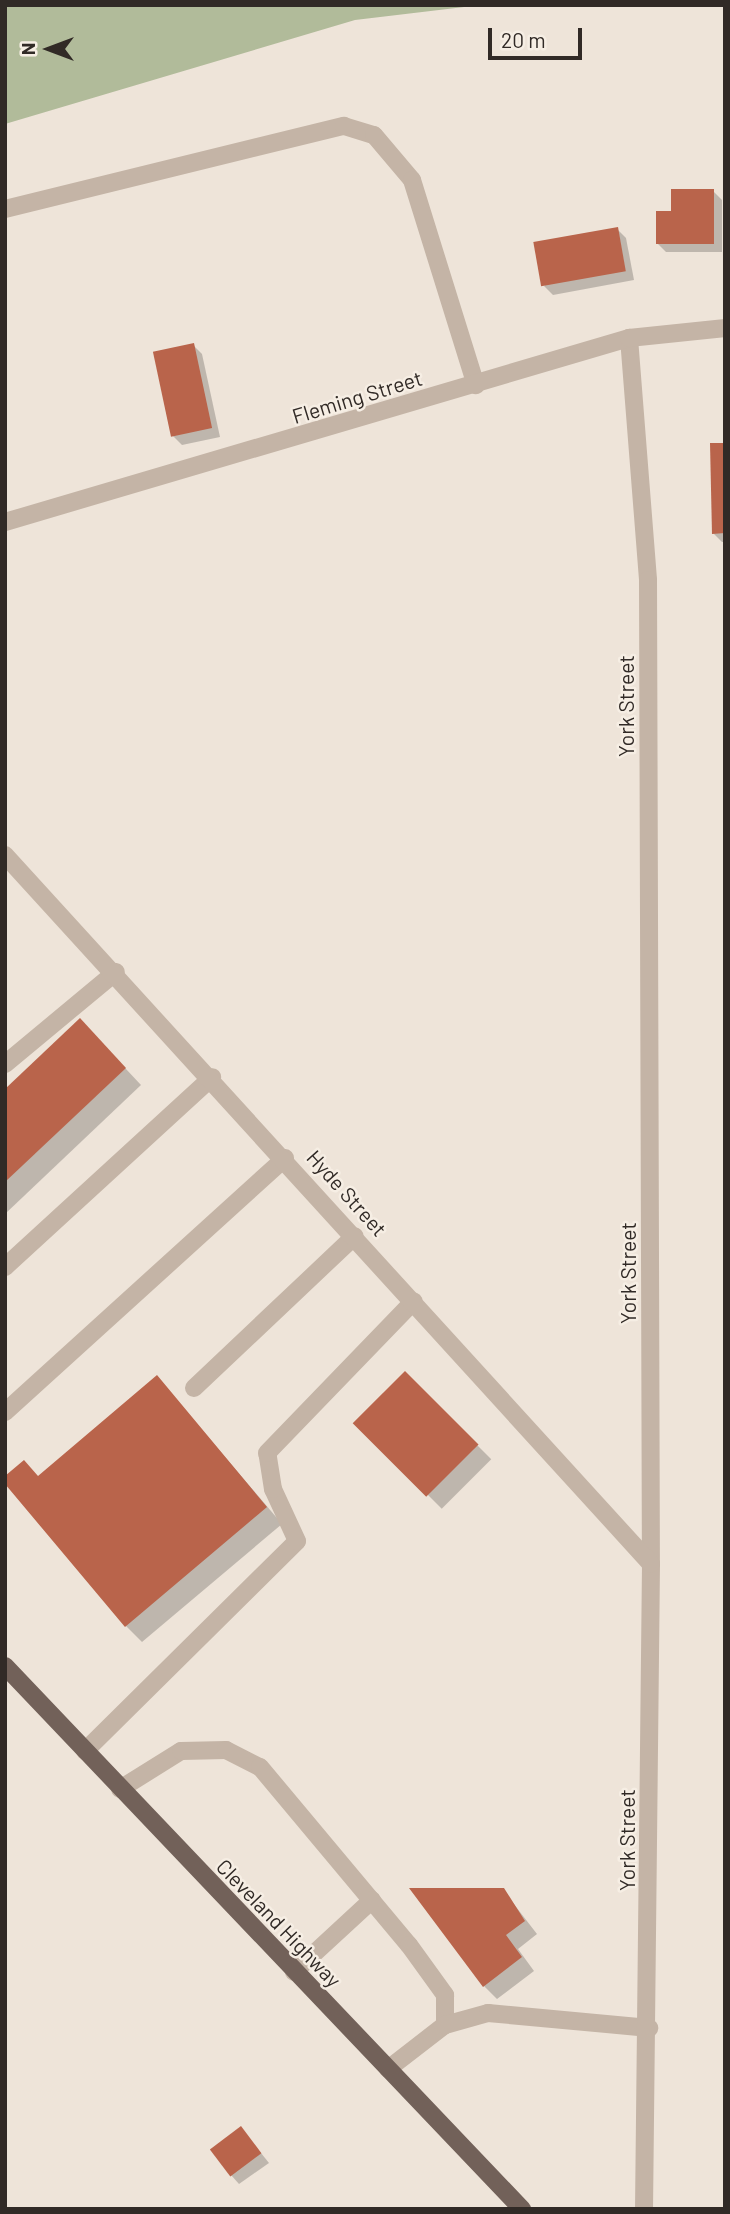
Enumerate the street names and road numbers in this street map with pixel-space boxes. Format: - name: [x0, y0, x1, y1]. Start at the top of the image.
- street label: Fleming Street: [289, 365, 425, 429]
- street label: York Street: [613, 655, 639, 757]
- street label: Hyde Street: [302, 1145, 392, 1241]
- street label: York Street: [615, 1222, 641, 1324]
- street label: York Street: [614, 1789, 640, 1891]
- street label: Cleveland Highway: [211, 1854, 347, 1992]

